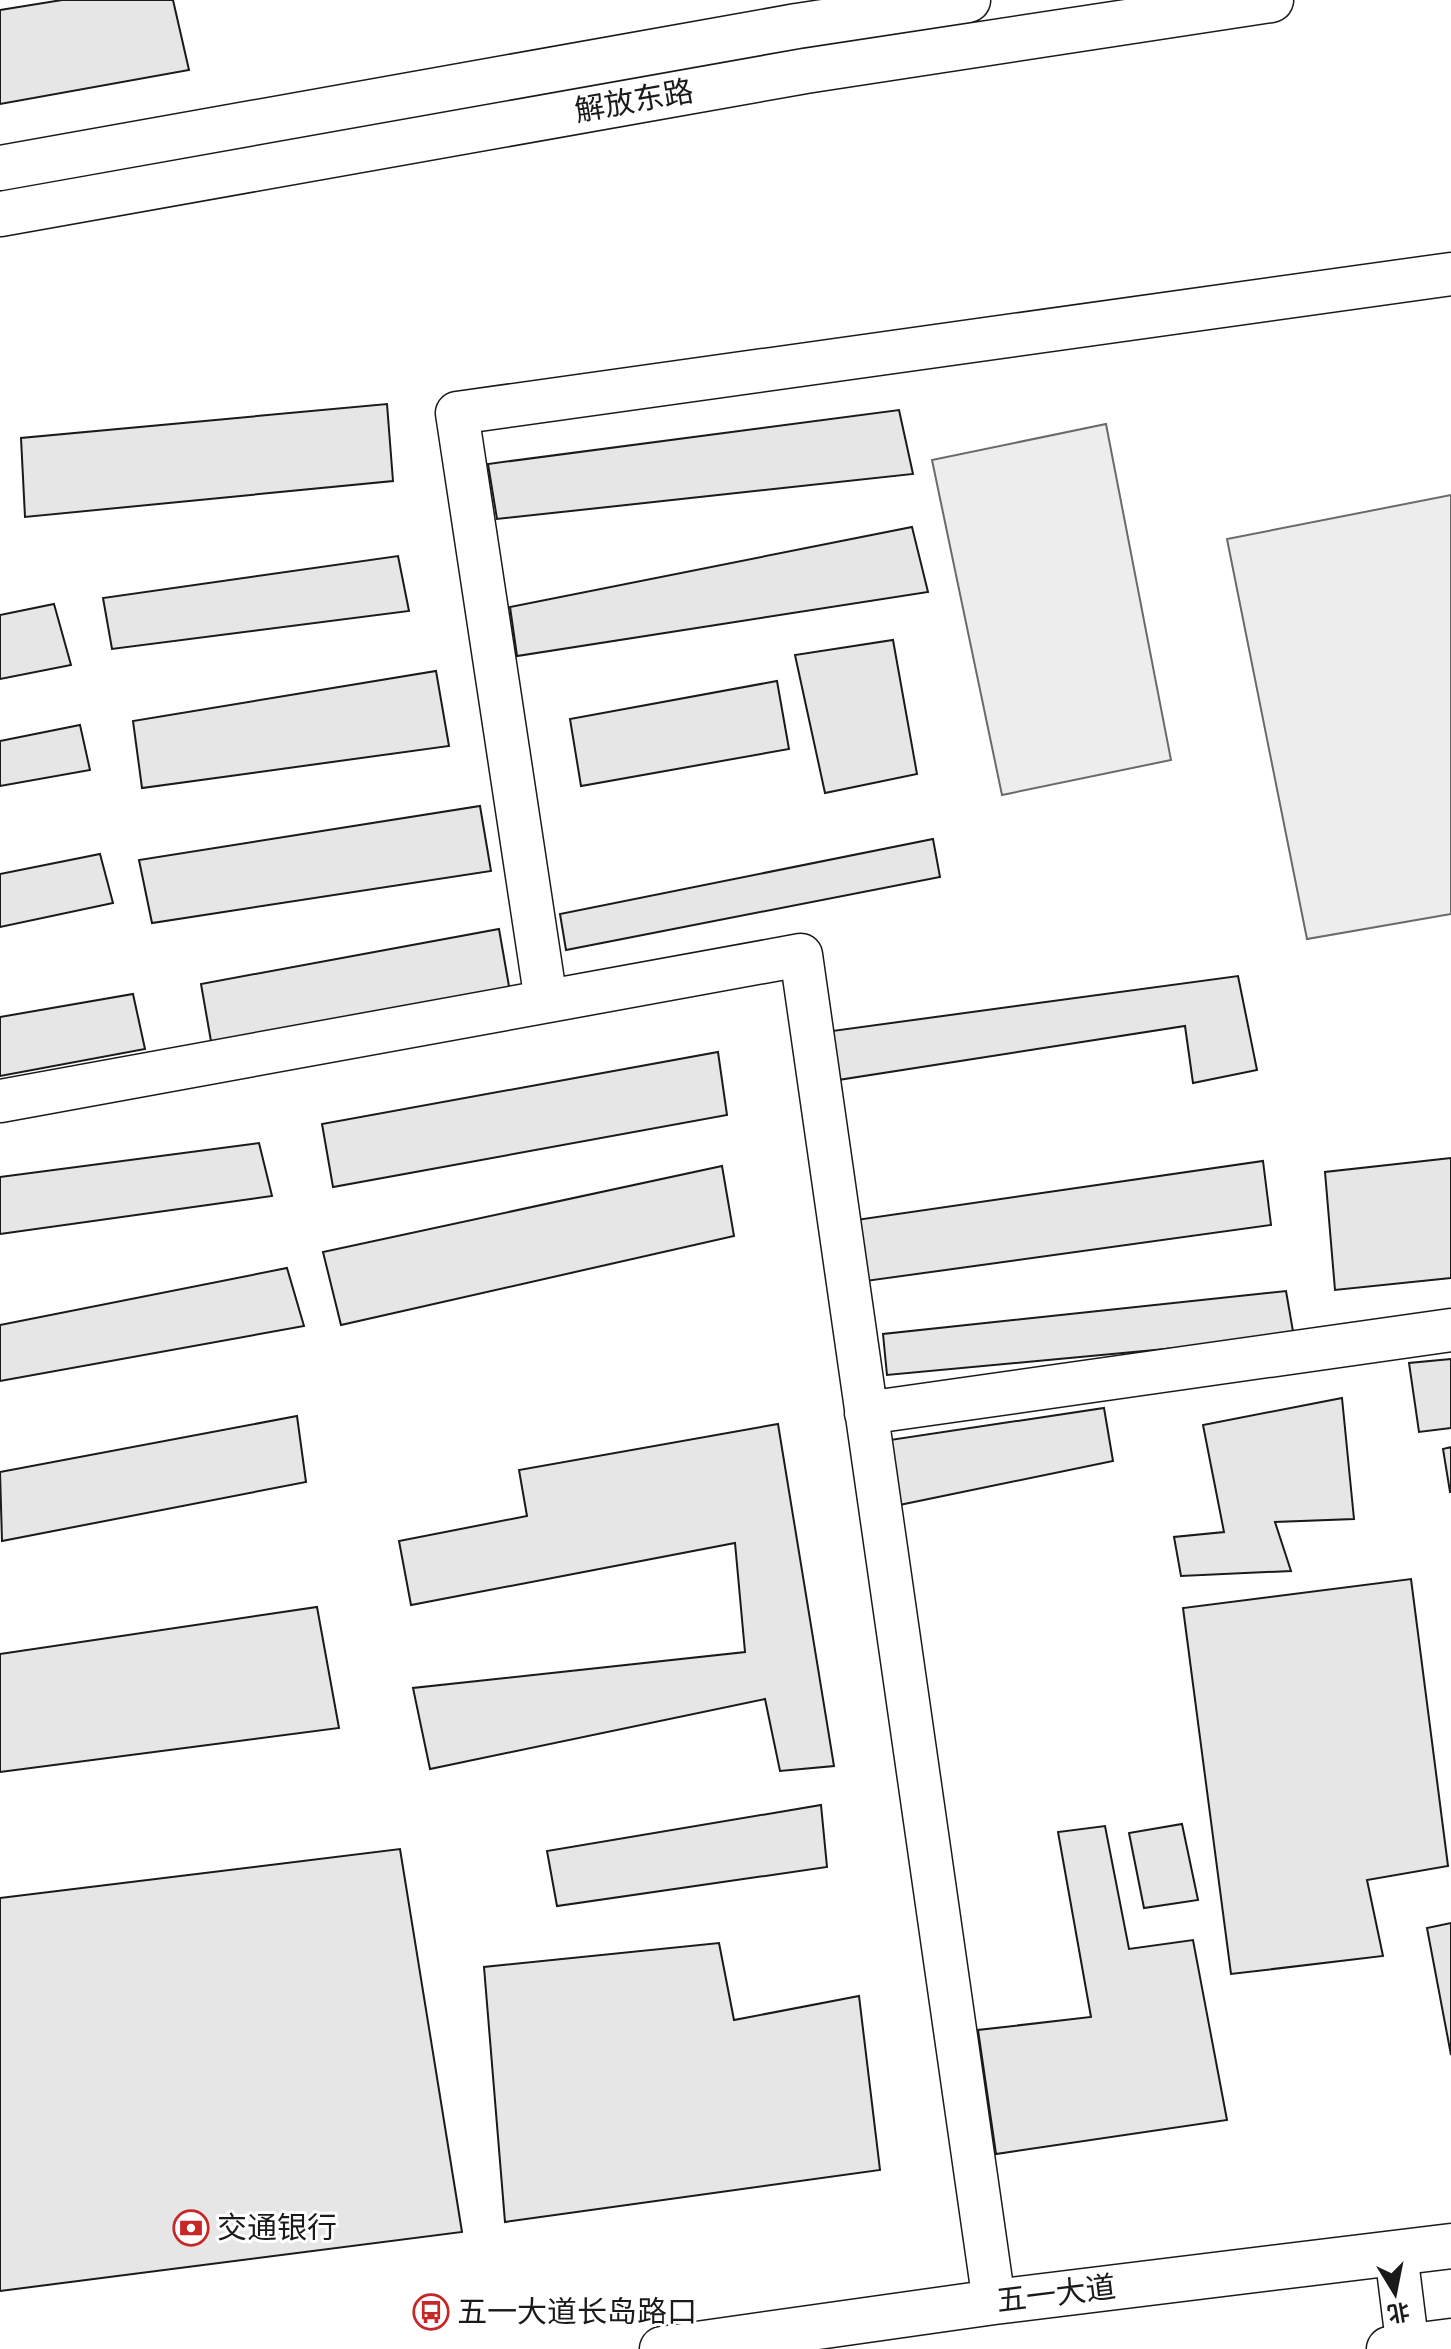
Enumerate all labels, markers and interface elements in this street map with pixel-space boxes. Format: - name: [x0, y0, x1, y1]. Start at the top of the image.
- street label: 解放东路: [571, 71, 696, 130]
- place label: 交通银行: [217, 2208, 337, 2247]
- bank icon: 交通银行: [172, 2209, 210, 2247]
- north arrow: [1355, 2253, 1435, 2333]
- street label: 五一大道: [994, 2267, 1118, 2320]
- place label: 五一大道长岛路口: [457, 2292, 697, 2331]
- bus stop icon: 五一大道长岛路口: [412, 2293, 450, 2331]
- text: 北: [1385, 2297, 1412, 2328]

